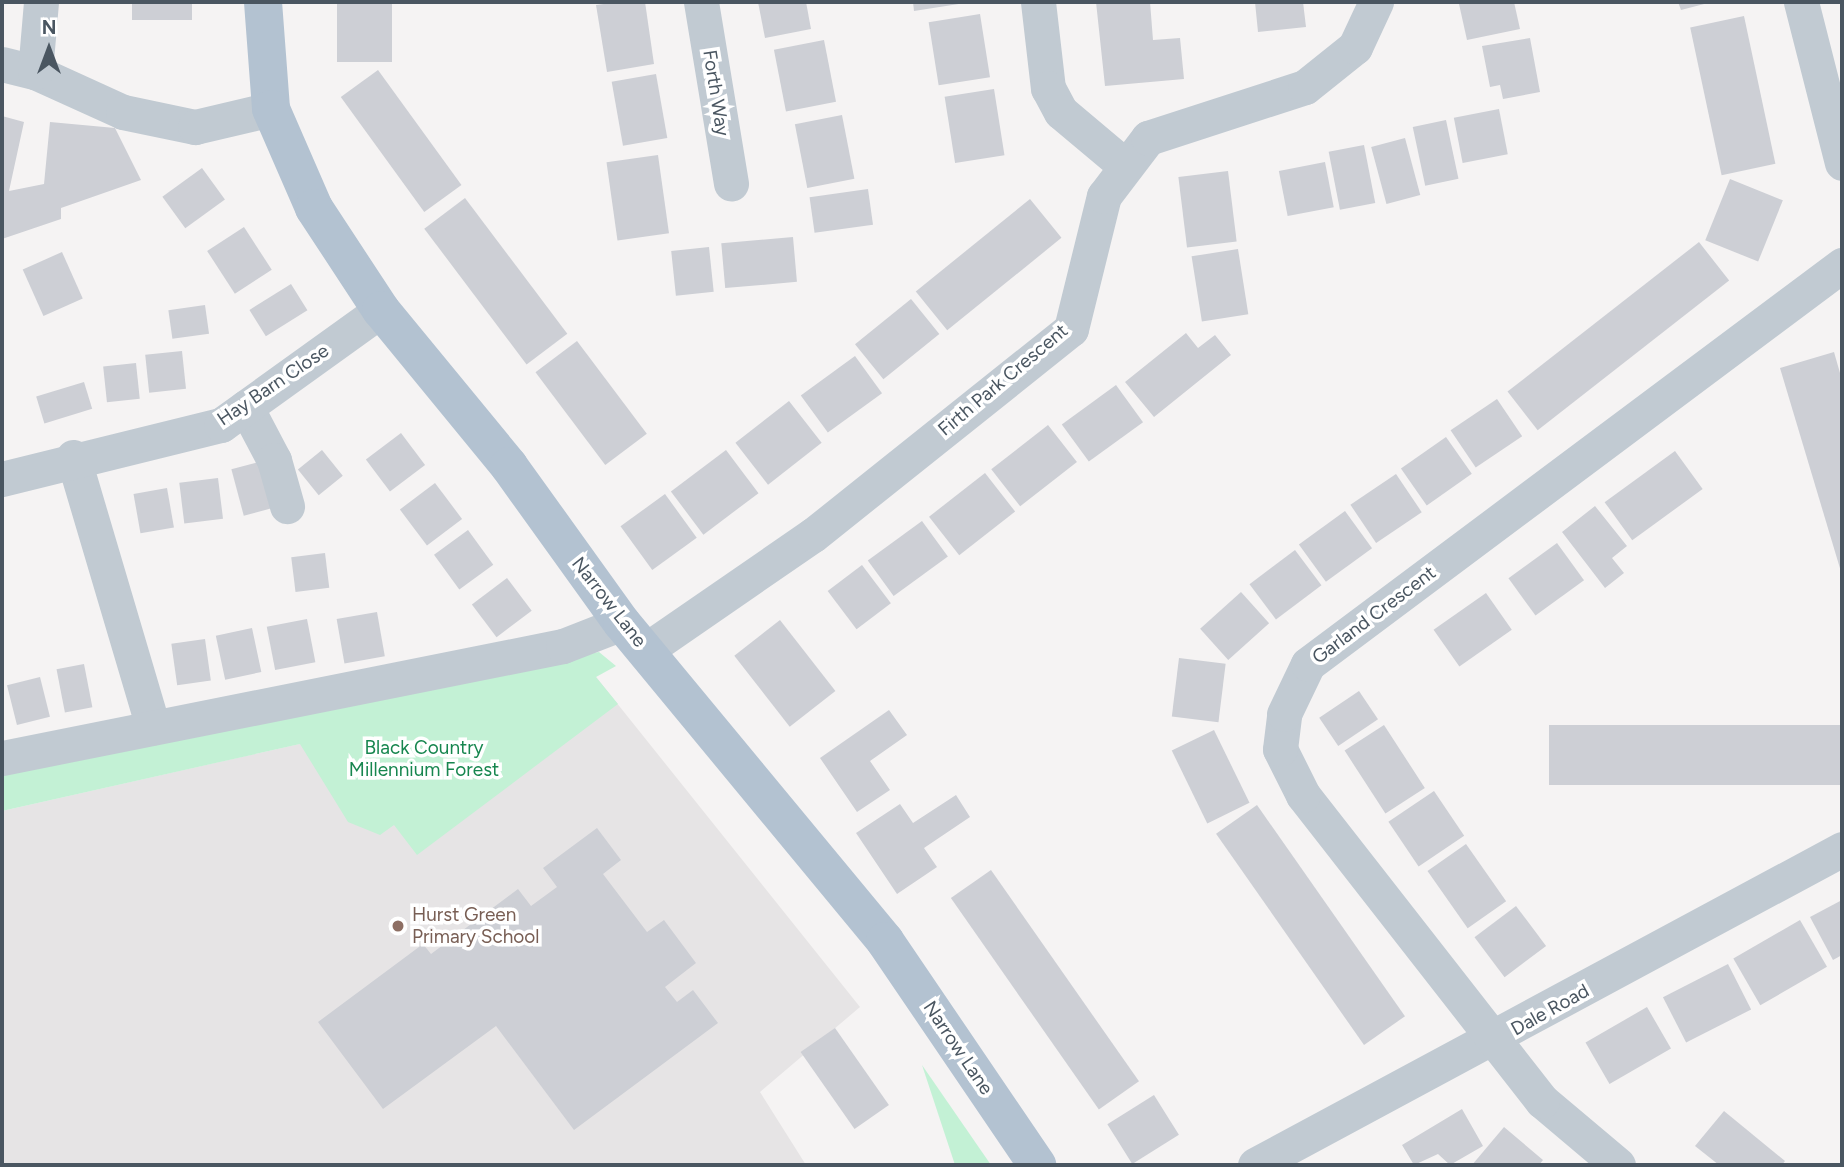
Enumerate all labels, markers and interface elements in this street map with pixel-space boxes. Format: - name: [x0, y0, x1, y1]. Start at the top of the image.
- north arrow: [14, 14, 84, 84]
- text: N: [42, 16, 56, 39]
- street label: Forth Way: [698, 48, 734, 138]
- street label: Firth Park Crescent: [934, 319, 1072, 441]
- street label: Hay Barn Close: [213, 339, 333, 431]
- street label: Narrow Lane: [567, 552, 651, 652]
- street label: Garland Crescent: [1308, 561, 1440, 669]
- park label: Black Country Millennium Forest: [349, 737, 499, 781]
- place label: Hurst Green Primary School: [412, 904, 539, 948]
- marker: Hurst Green Primary School: [390, 918, 406, 934]
- street label: Dale Road: [1507, 979, 1593, 1041]
- street label: Narrow Lane: [918, 997, 998, 1099]

